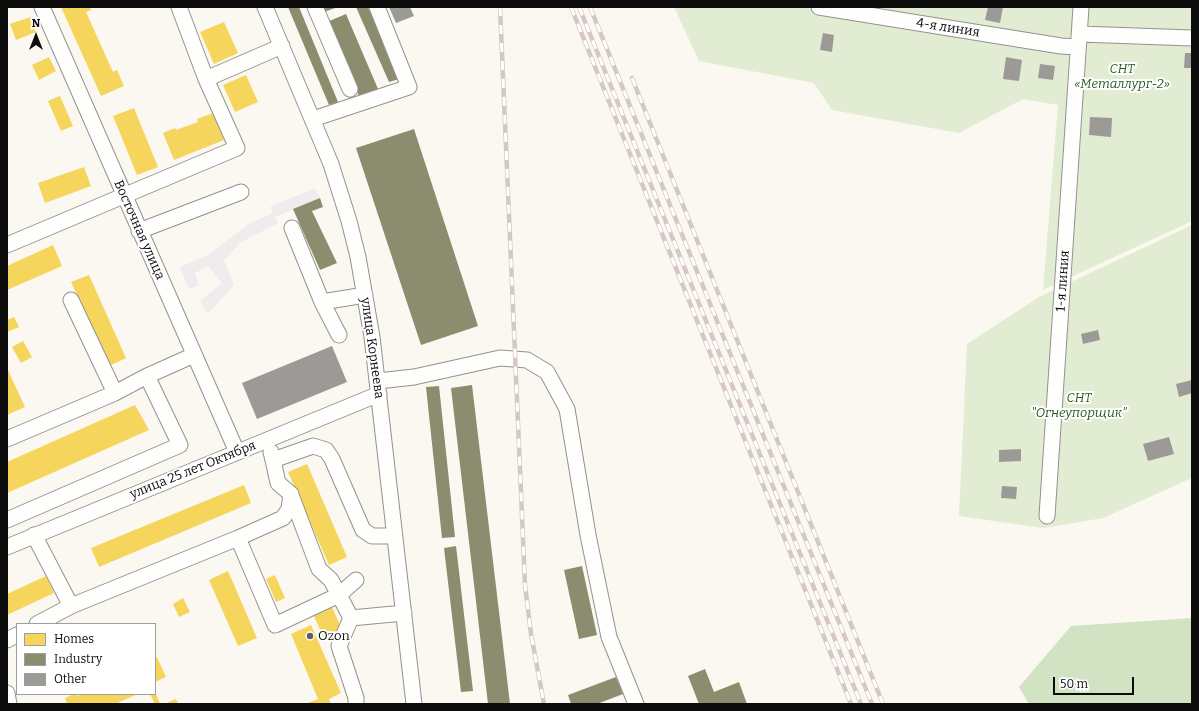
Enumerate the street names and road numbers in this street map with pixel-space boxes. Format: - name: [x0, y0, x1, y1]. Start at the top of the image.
- street label: 4-я линия: [915, 15, 981, 41]
- street label: Восточная улица: [110, 178, 168, 282]
- street label: 1-я линия: [1053, 250, 1073, 312]
- street label: улица Корнеева: [357, 296, 387, 400]
- street label: улица 25 лет Октября: [128, 438, 258, 502]

